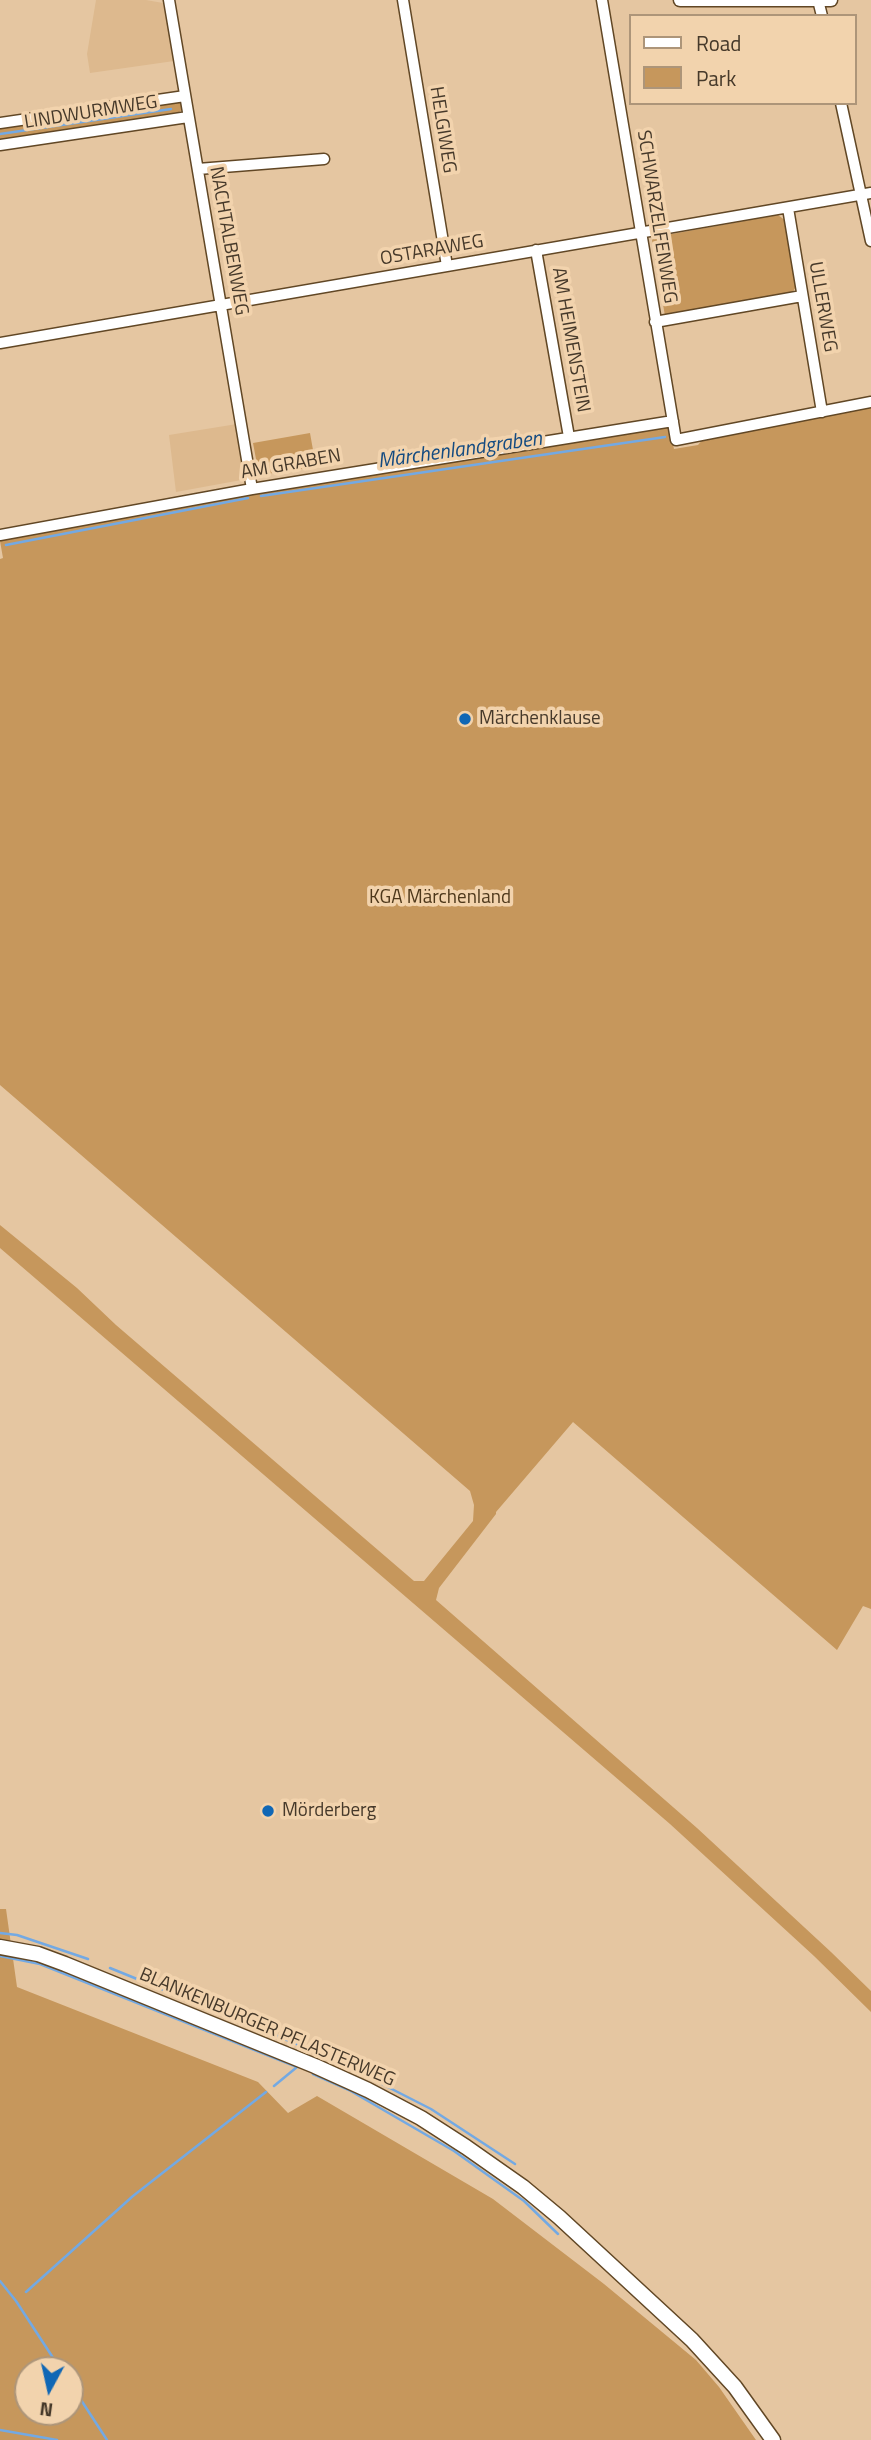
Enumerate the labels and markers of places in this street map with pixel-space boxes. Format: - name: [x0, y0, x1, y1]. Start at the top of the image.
- place label: Märchenklause: [479, 708, 601, 730]
- marker: Märchenklause: [457, 711, 473, 727]
- place label: Mörderberg: [282, 1800, 376, 1822]
- marker: Mörderberg: [260, 1803, 276, 1819]

